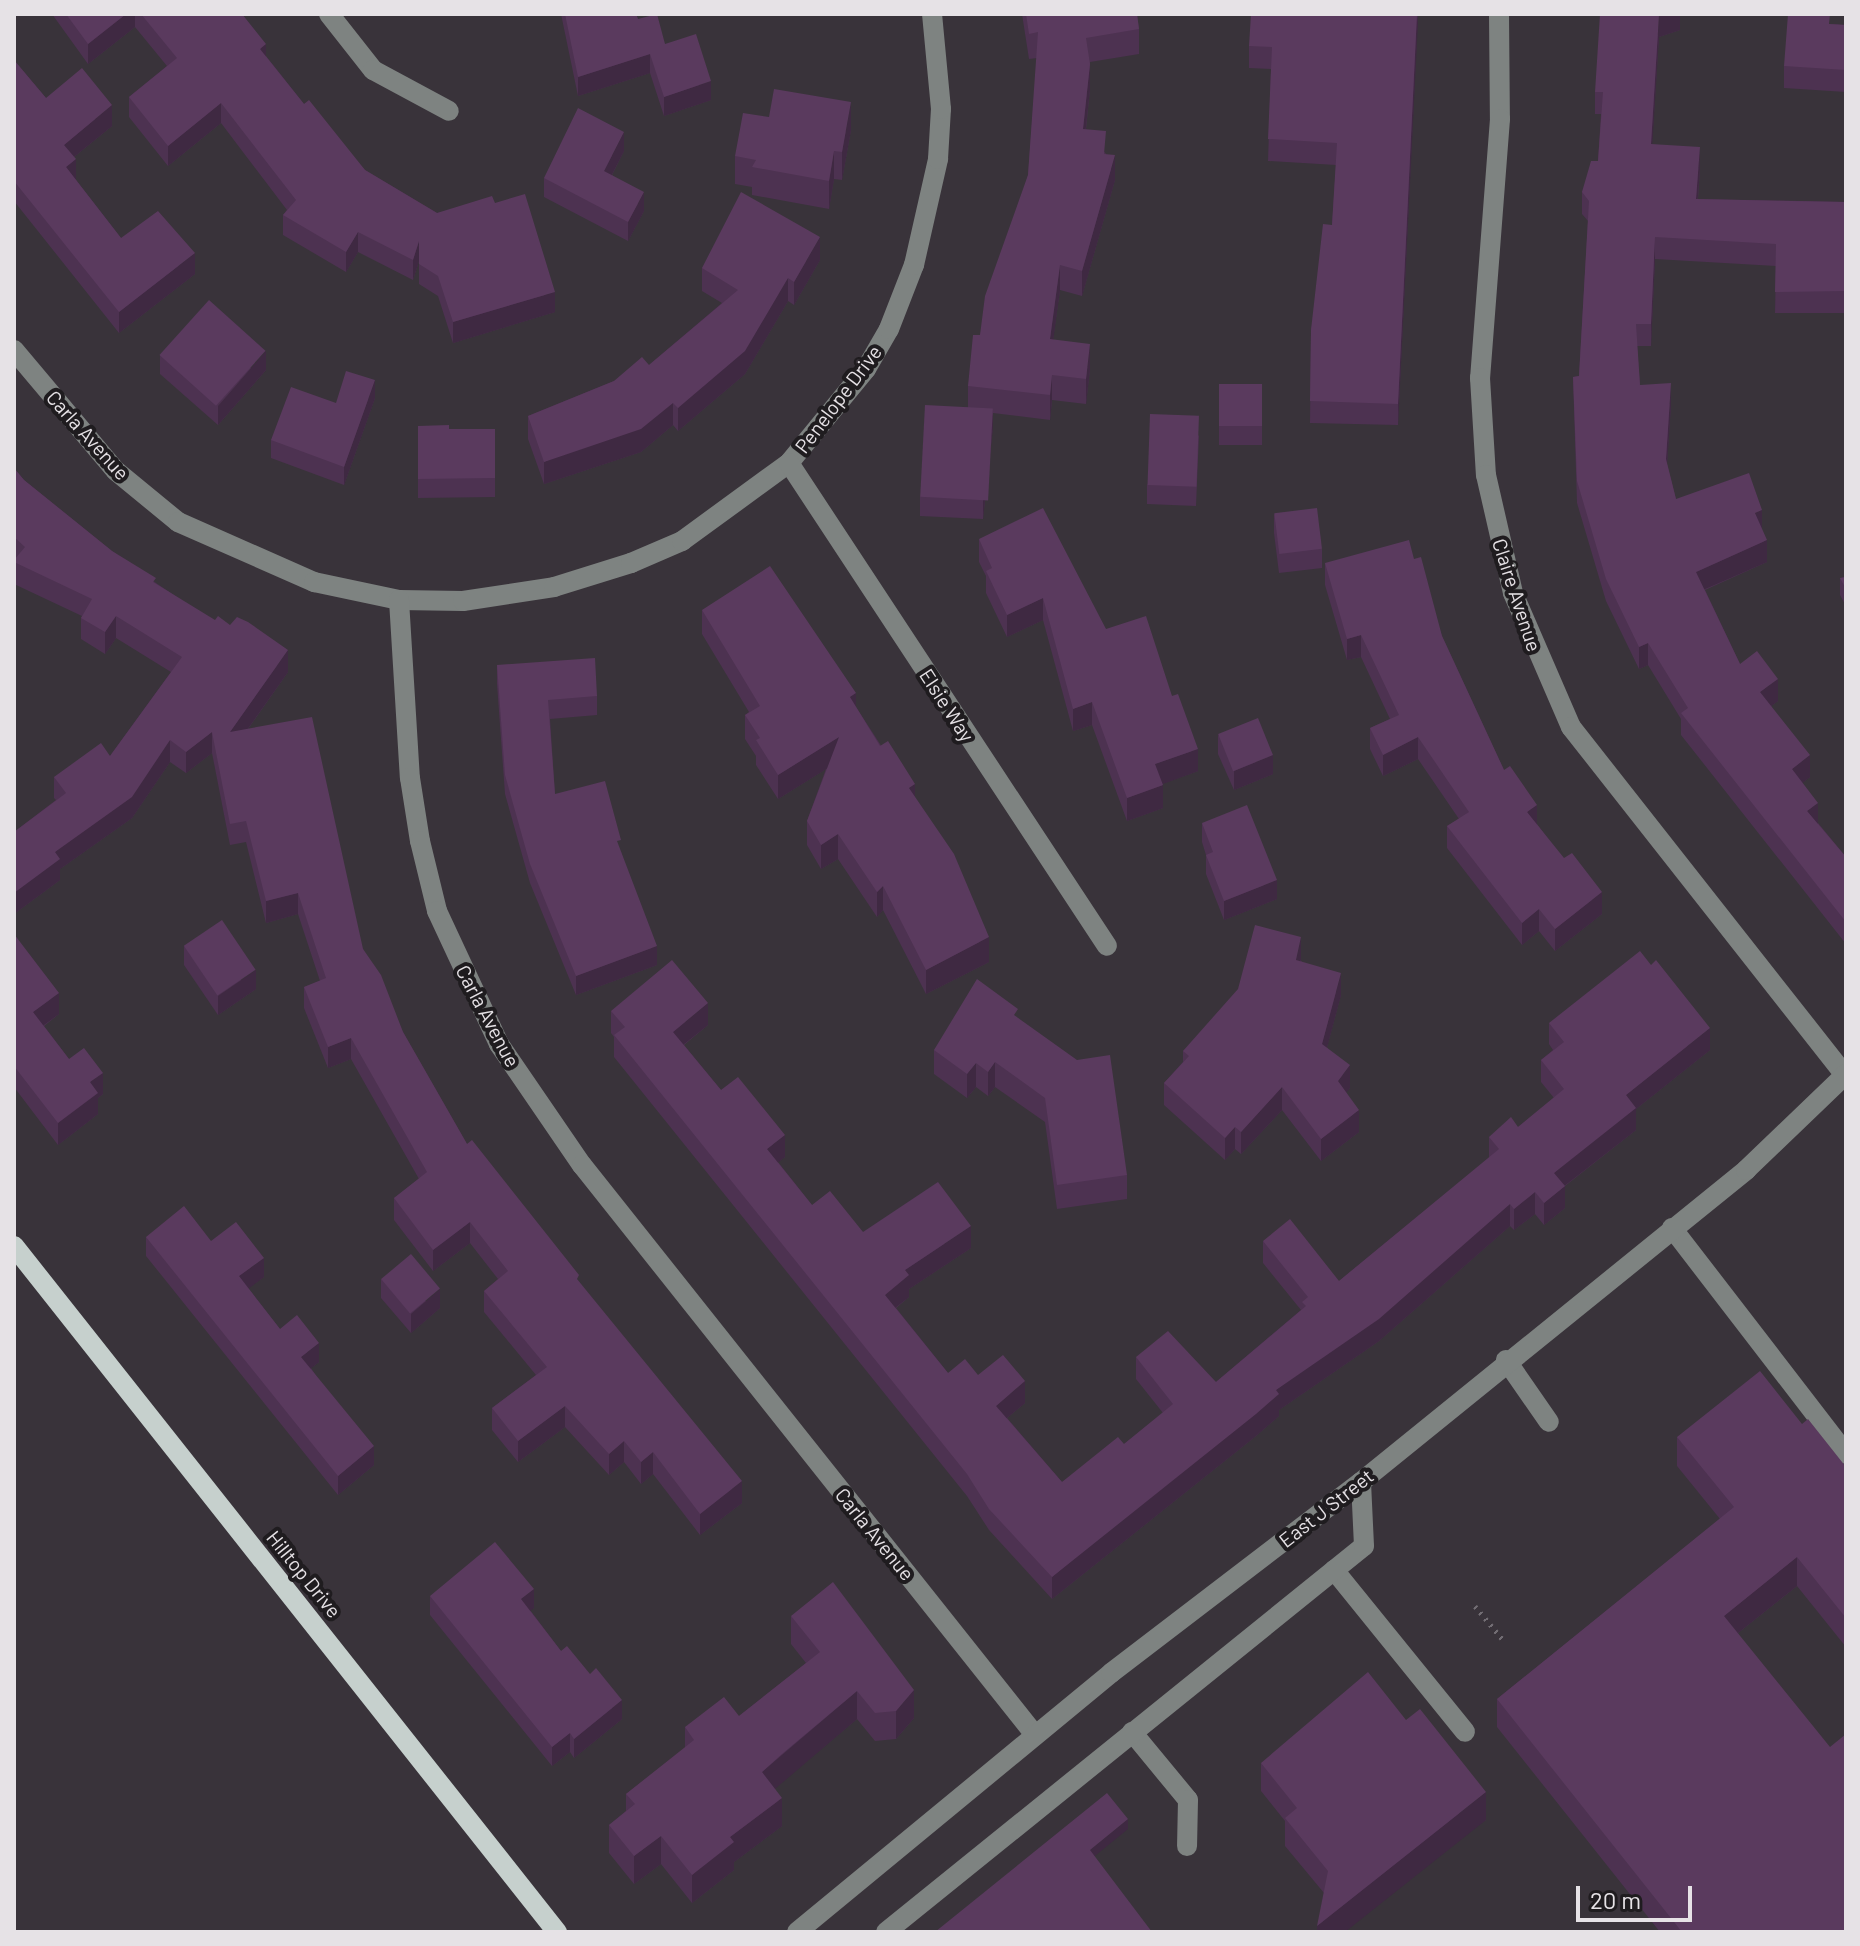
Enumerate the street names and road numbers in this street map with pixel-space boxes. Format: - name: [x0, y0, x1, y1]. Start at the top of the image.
- street label: Penelope Drive: [790, 340, 886, 458]
- street label: Carla Avenue: [42, 385, 134, 485]
- street label: Claire Avenue: [1487, 535, 1547, 655]
- street label: Elsie Way: [915, 664, 979, 746]
- street label: Carla Avenue: [451, 961, 525, 1071]
- street label: East J Street: [1274, 1464, 1378, 1552]
- street label: Carla Avenue: [830, 1483, 920, 1585]
- street label: Hilltop Drive: [262, 1526, 346, 1622]

